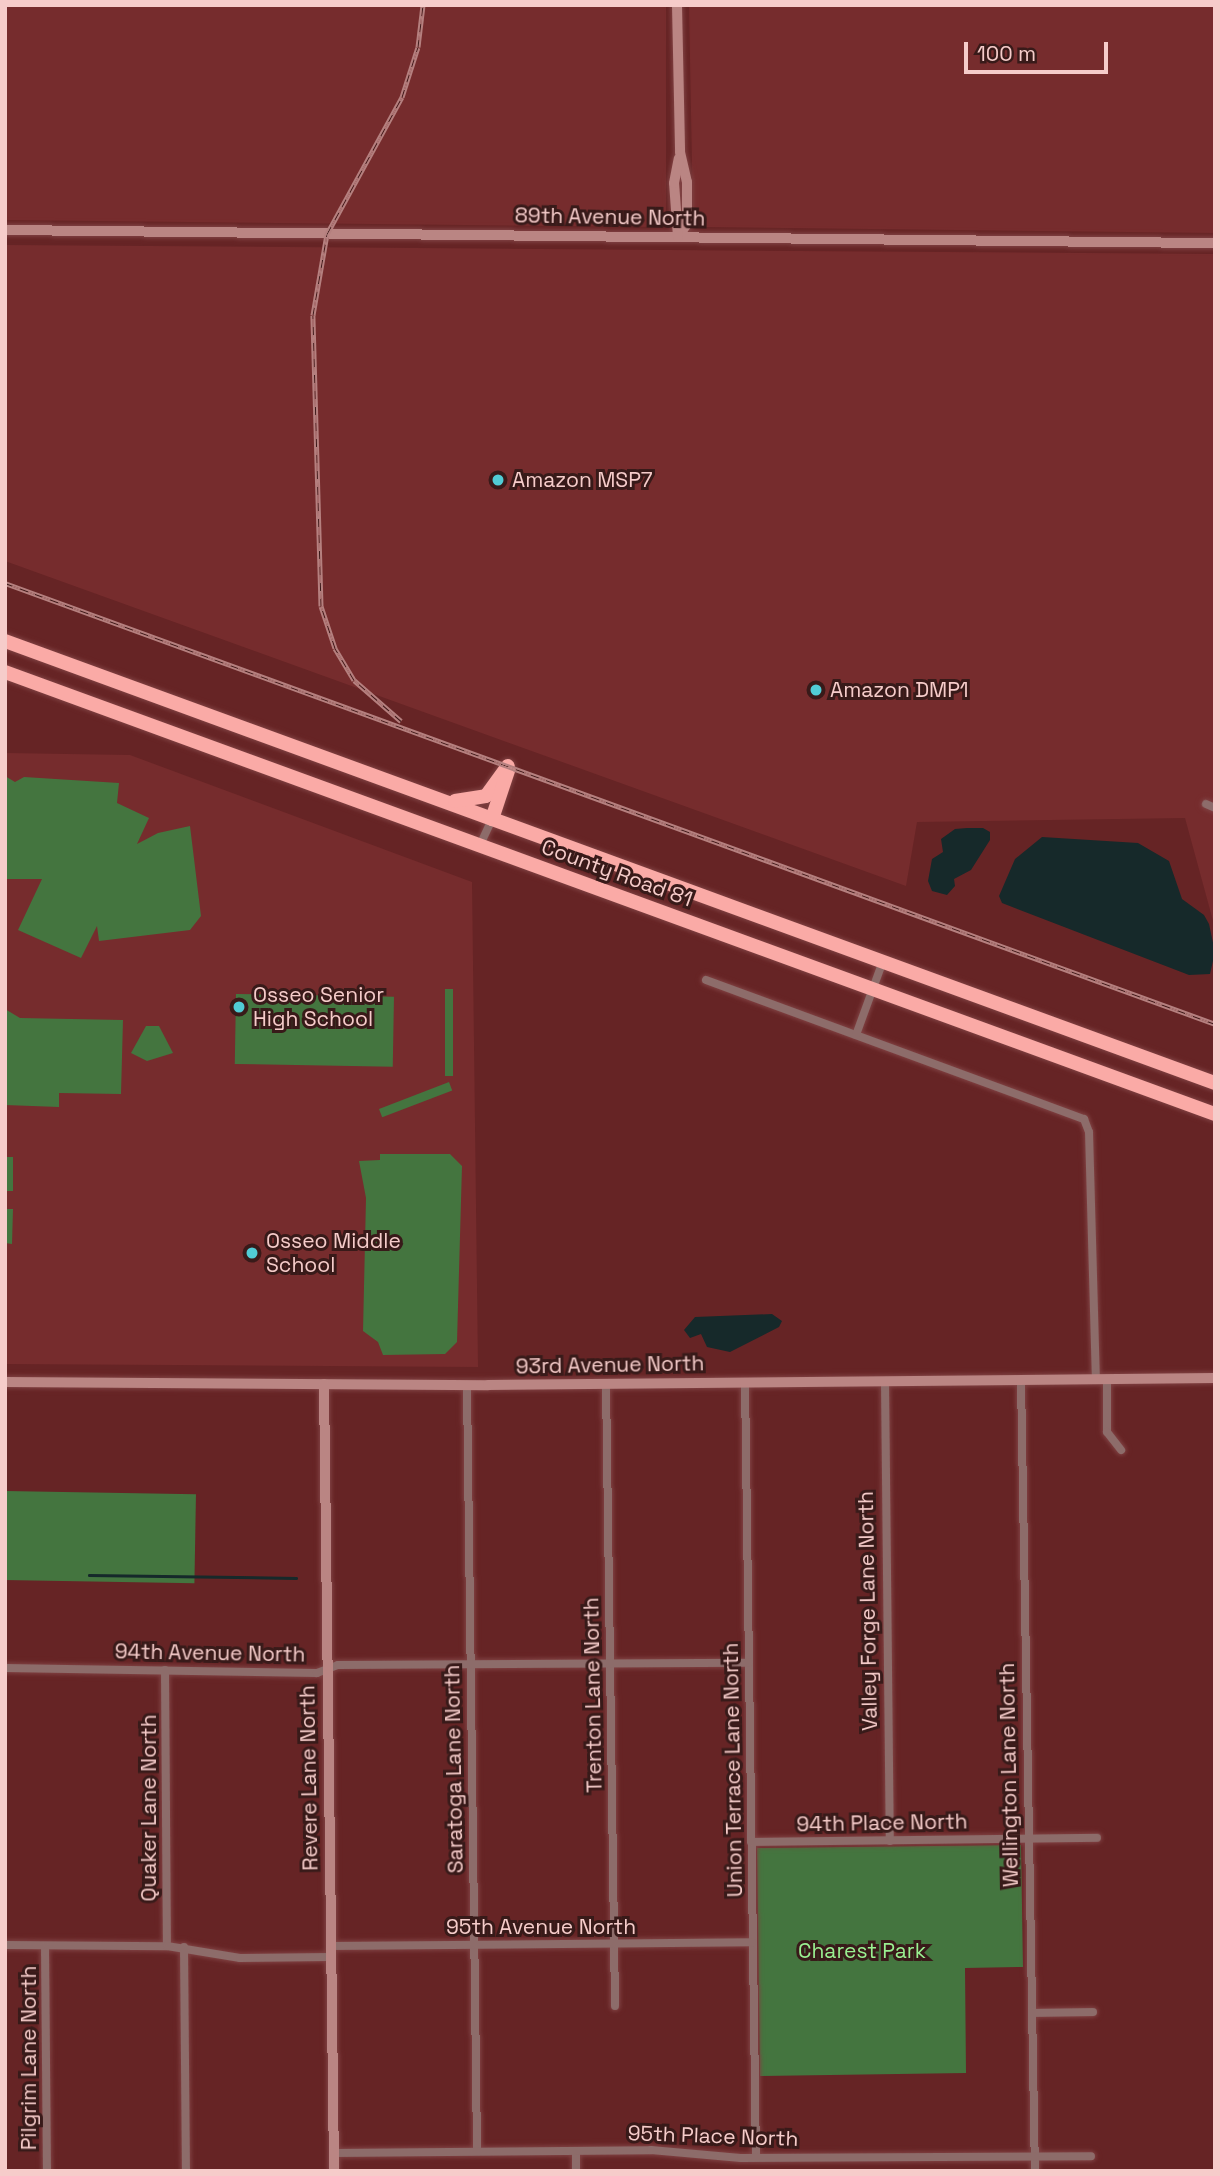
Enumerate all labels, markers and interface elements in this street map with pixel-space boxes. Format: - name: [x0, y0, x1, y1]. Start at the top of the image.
- scale bar: [968, 28, 1112, 72]
- text: 100 m: [977, 40, 1036, 67]
- street label: 89th Avenue North: [514, 203, 706, 231]
- place label: Amazon MSP7: [512, 467, 653, 493]
- marker: Amazon MSP7: [490, 472, 506, 488]
- place label: Amazon DMP1: [830, 677, 969, 703]
- marker: Amazon DMP1: [808, 682, 824, 698]
- street label: County Road 81: [538, 834, 696, 912]
- place label: Osseo Senior High School: [253, 982, 384, 1032]
- marker: Osseo Senior High School: [231, 999, 247, 1015]
- place label: Osseo Middle School: [266, 1228, 401, 1278]
- marker: Osseo Middle School: [244, 1245, 260, 1261]
- street label: 93rd Avenue North: [515, 1351, 705, 1379]
- street label: Valley Forge Lane North: [853, 1491, 883, 1731]
- street label: Trenton Lane North: [579, 1597, 607, 1793]
- street label: 94th Avenue North: [114, 1639, 306, 1667]
- street label: Union Terrace Lane North: [718, 1642, 748, 1898]
- street label: Wellington Lane North: [994, 1663, 1024, 1887]
- street label: Saratoga Lane North: [440, 1664, 468, 1874]
- street label: Revere Lane North: [295, 1685, 323, 1871]
- street label: Quaker Lane North: [136, 1714, 162, 1902]
- street label: 94th Place North: [796, 1809, 968, 1837]
- street label: 95th Avenue North: [446, 1914, 636, 1940]
- park label: Charest Park: [798, 1938, 926, 1964]
- street label: Pilgrim Lane North: [16, 1966, 42, 2150]
- street label: 95th Place North: [627, 2120, 799, 2152]

